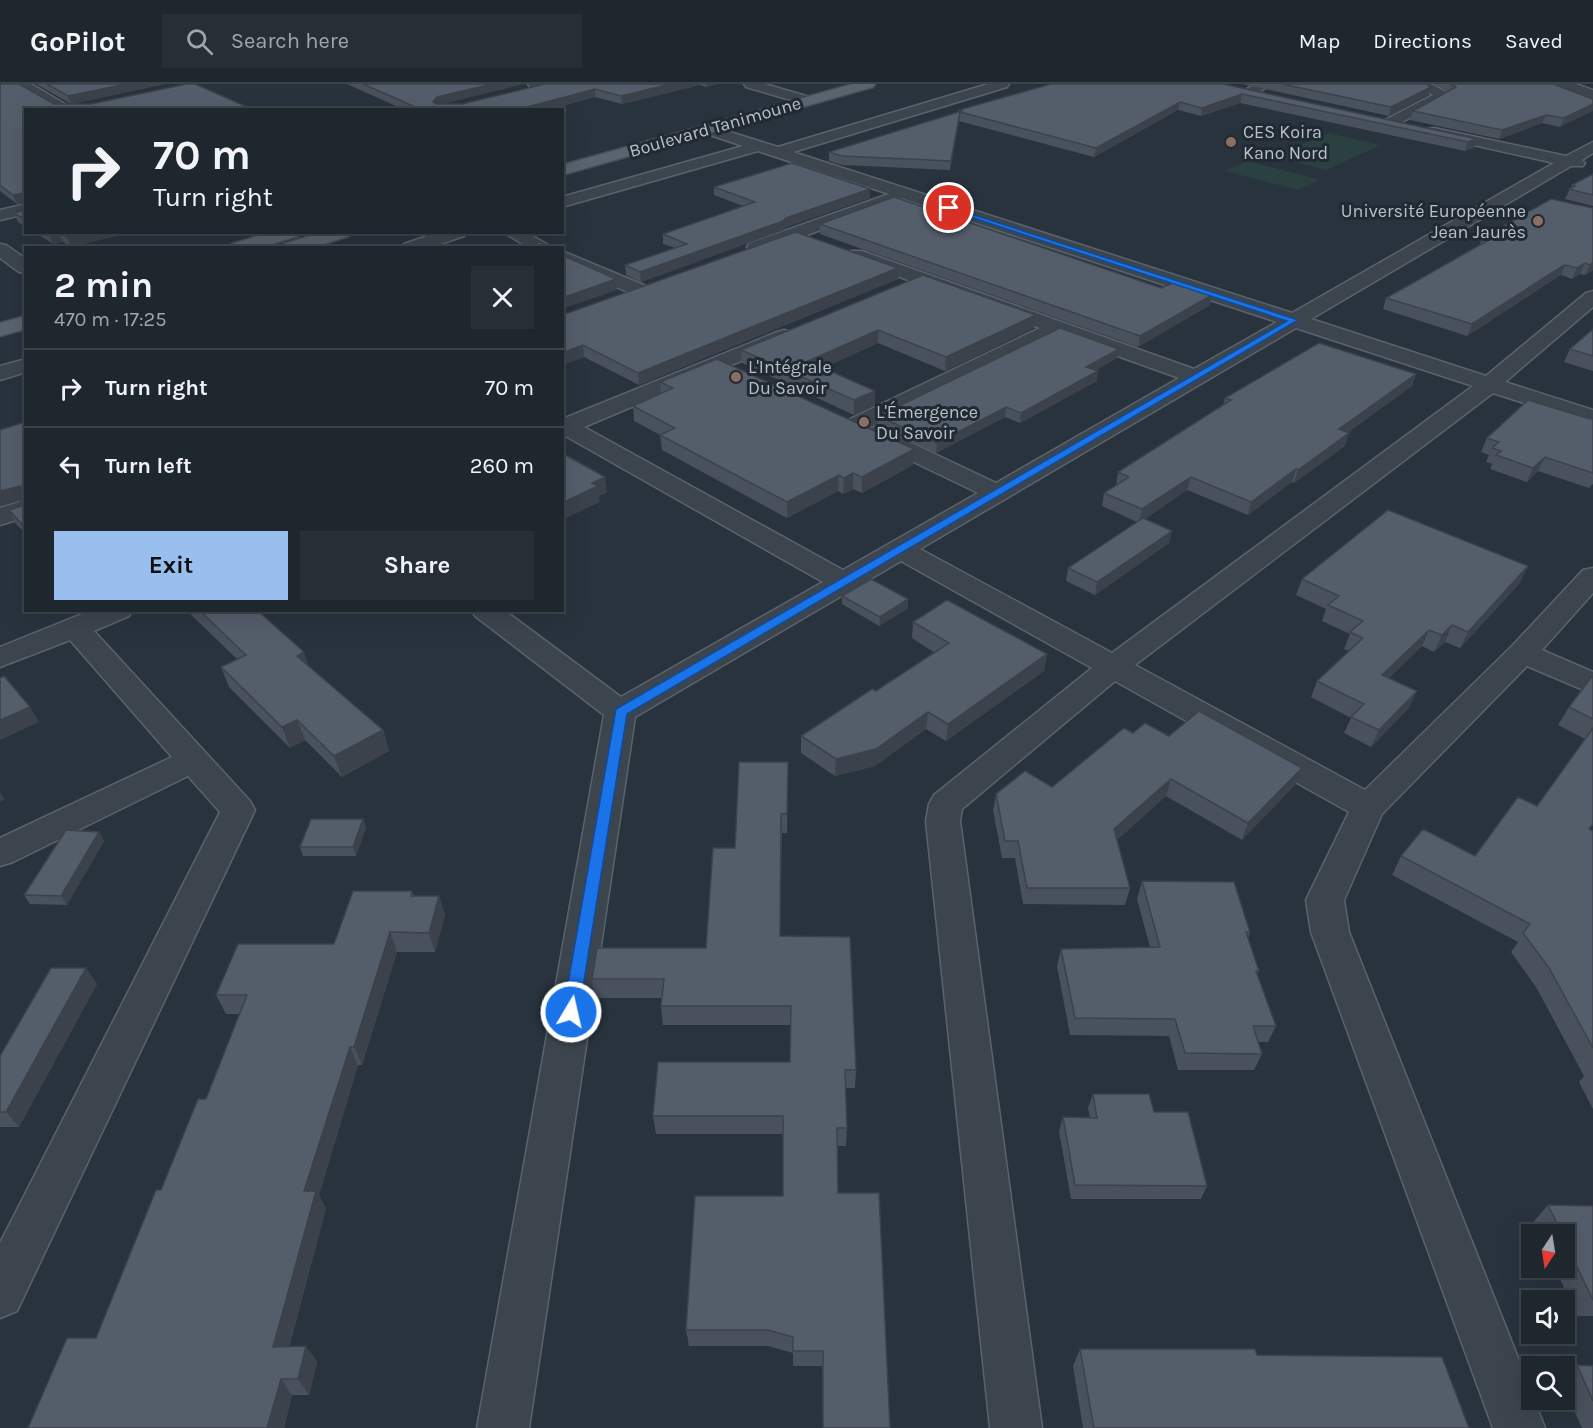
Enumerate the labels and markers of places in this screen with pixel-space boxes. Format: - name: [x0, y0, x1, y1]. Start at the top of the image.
- place label: CES Koira Kano Nord: [1243, 121, 1328, 164]
- marker: CES Koira Kano Nord: [1224, 135, 1238, 149]
- pin: [923, 182, 974, 233]
- place label: Université Européenne Jean Jaurès: [1341, 200, 1526, 243]
- marker: Université Européenne Jean Jaurès: [1531, 214, 1545, 228]
- place label: L'Intégrale Du Savoir: [748, 356, 832, 399]
- marker: L'Intégrale Du Savoir: [729, 370, 743, 384]
- place label: L'Émergence Du Savoir: [876, 400, 978, 444]
- marker: L'Émergence Du Savoir: [857, 415, 871, 429]

